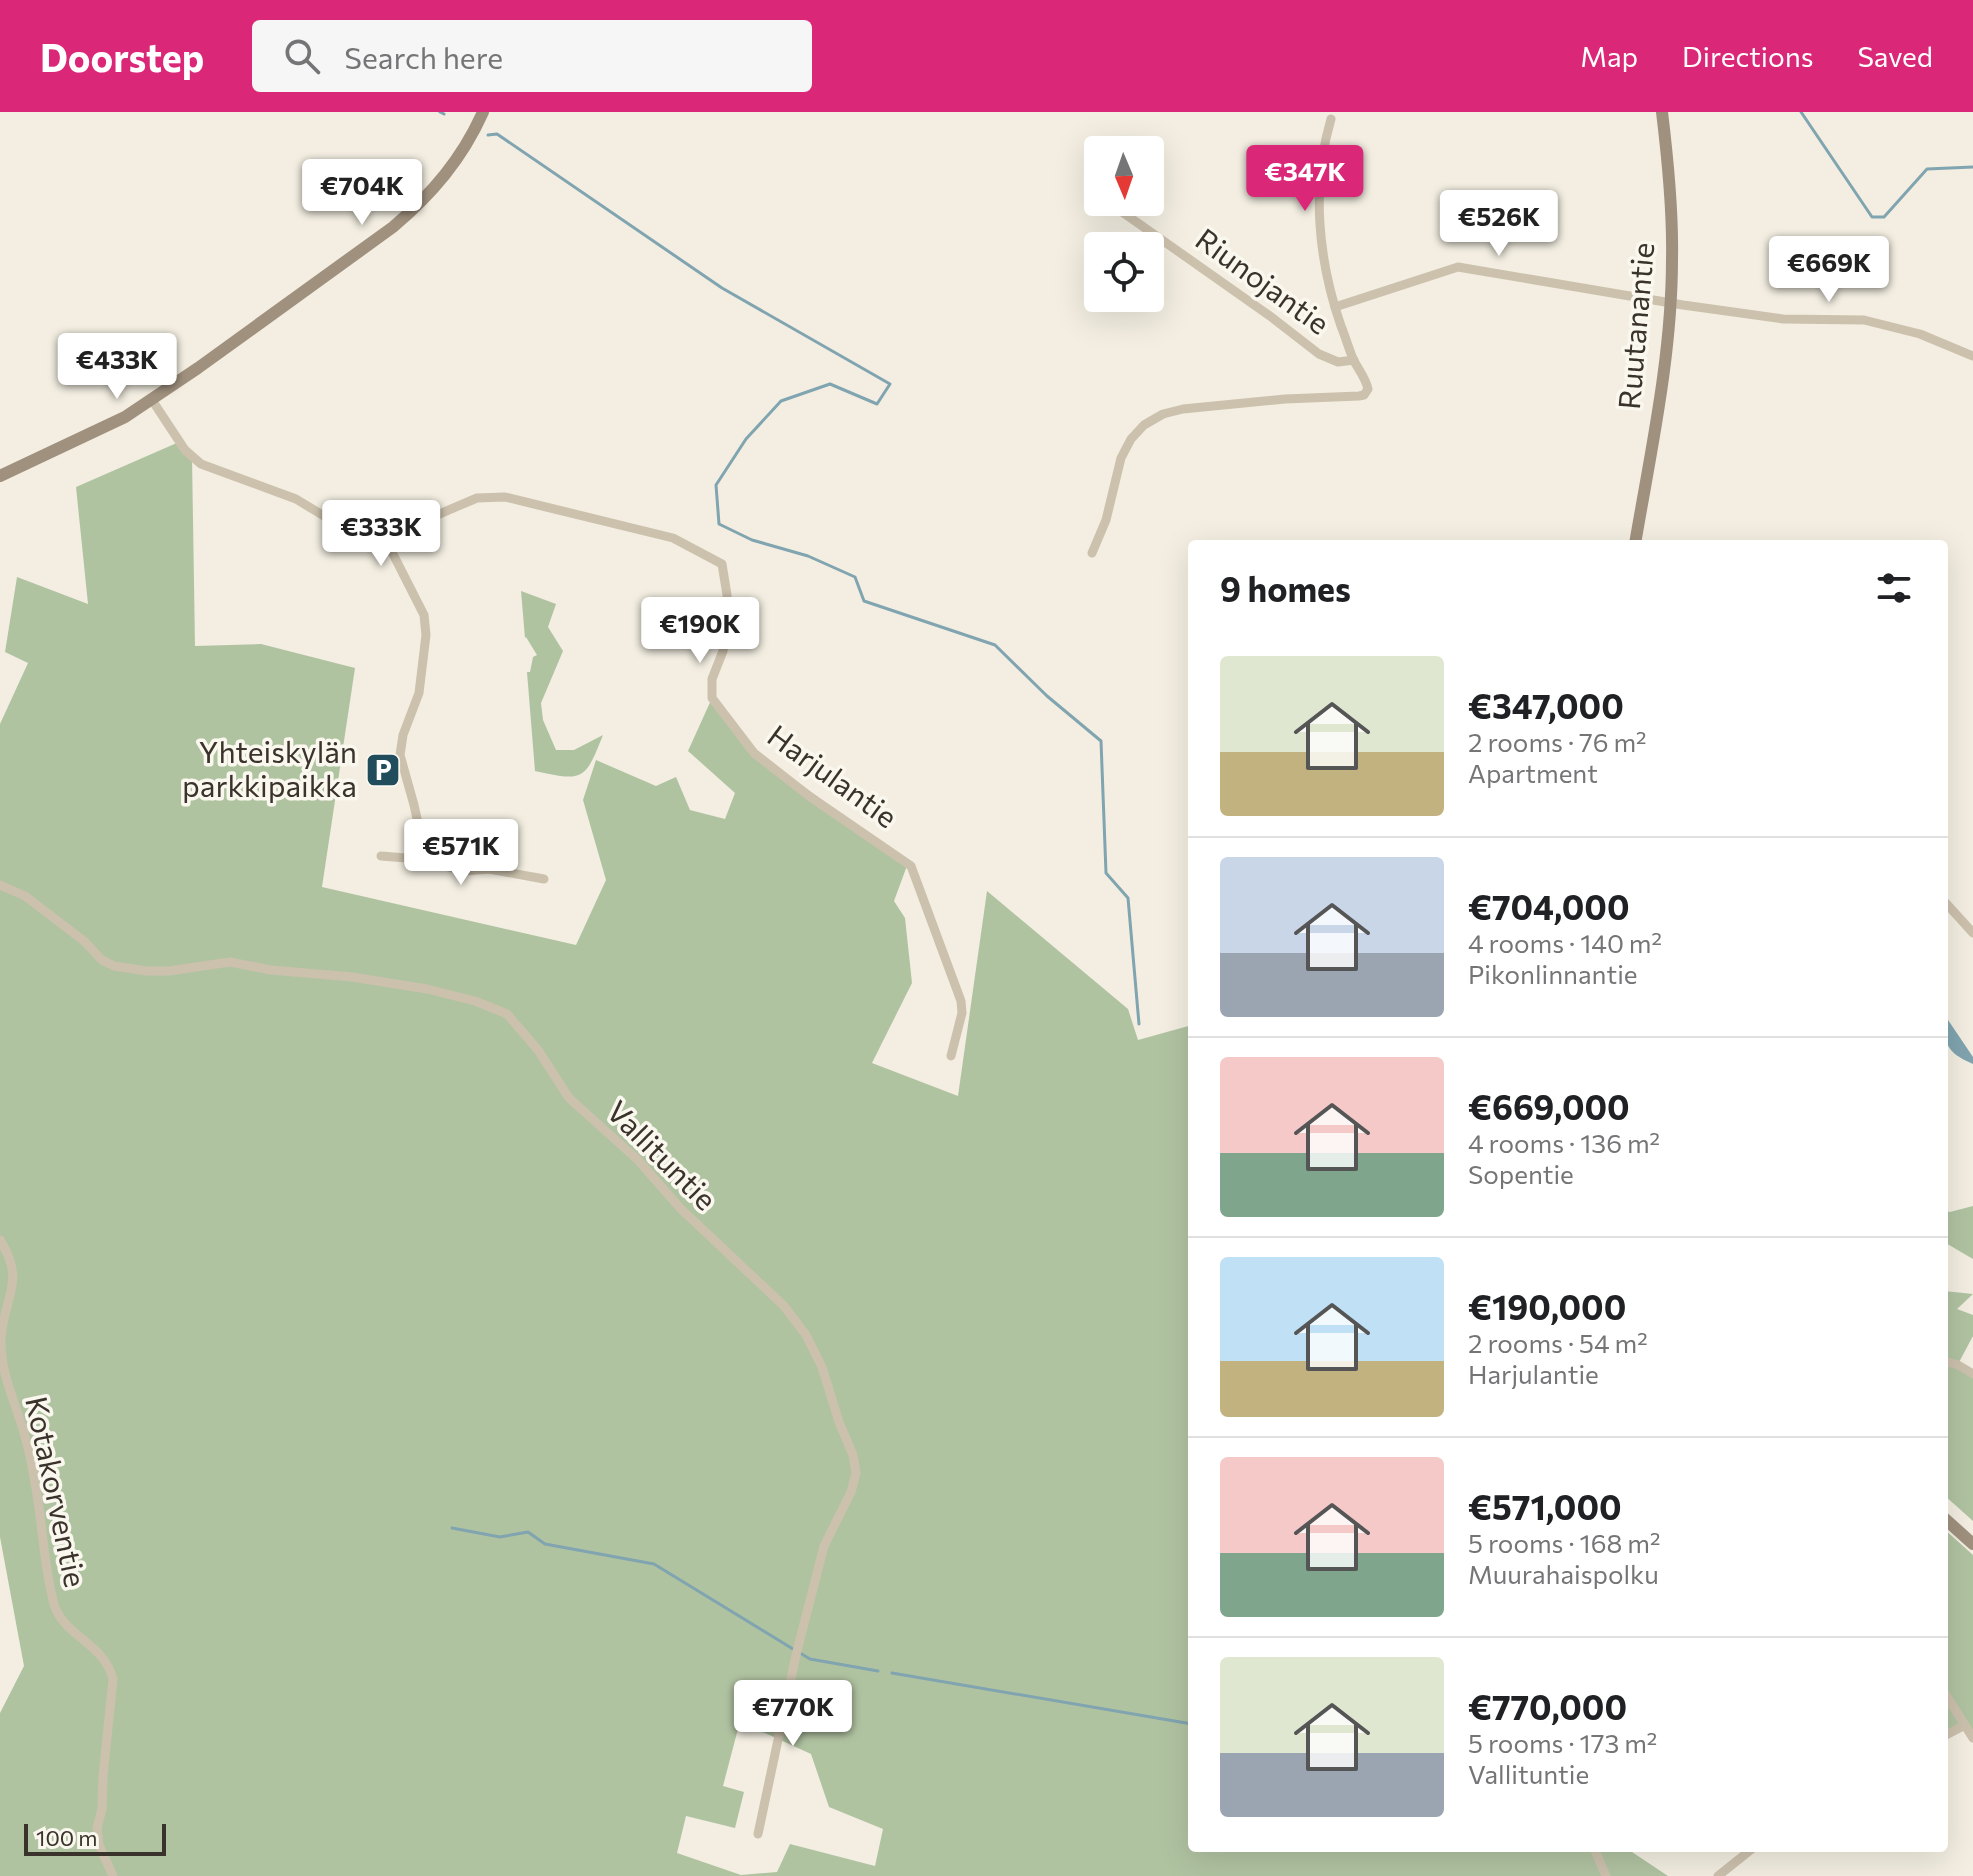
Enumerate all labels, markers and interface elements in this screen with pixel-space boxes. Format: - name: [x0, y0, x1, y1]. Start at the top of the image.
- search box: [252, 20, 812, 92]
- text: Doorstep: [40, 33, 204, 80]
- icon: search: [280, 34, 324, 78]
- text: Search here: [344, 38, 503, 75]
- text: Map: [1580, 39, 1638, 73]
- text: Directions: [1682, 39, 1813, 73]
- text: Saved: [1857, 39, 1933, 73]
- north arrow: [1084, 136, 1164, 216]
- map controls: [1084, 136, 1164, 312]
- pin: €347K: [1249, 145, 1361, 213]
- text: €347K: [1264, 155, 1346, 186]
- pin: €704K: [306, 159, 418, 227]
- text: €704K: [320, 169, 404, 200]
- pin: €526K: [1443, 190, 1555, 258]
- text: €526K: [1458, 200, 1540, 231]
- street label: Riunojantie: [1189, 219, 1337, 341]
- button: locate: [1084, 232, 1164, 312]
- pin: €669K: [1773, 236, 1885, 304]
- street label: Ruutanantie: [1609, 241, 1660, 411]
- text: €669K: [1787, 246, 1871, 277]
- pin: €433K: [61, 333, 173, 401]
- text: €433K: [76, 343, 158, 374]
- pin: €333K: [325, 500, 437, 568]
- text: €333K: [340, 510, 422, 541]
- icon: filters: [1872, 566, 1916, 610]
- text: 9 homes: [1220, 567, 1351, 609]
- pin: €190K: [644, 597, 756, 665]
- text: €190K: [659, 607, 741, 638]
- text: €347,000: [1468, 684, 1624, 726]
- icon: home: [1284, 688, 1380, 784]
- street label: Harjulantie: [762, 716, 905, 834]
- text: 2 rooms · 76 m²: [1468, 726, 1647, 757]
- place label: Yhteiskylän parkkipaikka: [182, 732, 357, 803]
- parking icon: Yhteiskylän parkkipaikka: [364, 751, 402, 789]
- text: Apartment: [1468, 757, 1598, 788]
- pin: €571K: [405, 819, 517, 887]
- text: €571K: [422, 829, 500, 860]
- text: €704,000: [1468, 885, 1630, 927]
- icon: home: [1284, 889, 1380, 985]
- text: 4 rooms · 140 m²: [1468, 927, 1662, 958]
- text: Pikonlinnantie: [1468, 958, 1638, 989]
- text: €669,000: [1468, 1085, 1630, 1127]
- icon: home: [1284, 1089, 1380, 1185]
- street label: Vallituntie: [600, 1092, 725, 1217]
- text: 4 rooms · 136 m²: [1468, 1127, 1660, 1158]
- text: Sopentie: [1468, 1158, 1574, 1189]
- text: €190,000: [1468, 1285, 1626, 1327]
- icon: home: [1284, 1289, 1380, 1385]
- text: 2 rooms · 54 m²: [1468, 1327, 1648, 1358]
- text: Harjulantie: [1468, 1358, 1599, 1389]
- street label: Kotakorventie: [19, 1393, 96, 1590]
- text: €571,000: [1468, 1485, 1622, 1527]
- icon: home: [1284, 1489, 1380, 1585]
- text: 5 rooms · 168 m²: [1468, 1527, 1660, 1558]
- text: Muurahaispolku: [1468, 1558, 1659, 1589]
- pin: €770K: [737, 1680, 849, 1748]
- text: €770,000: [1468, 1685, 1627, 1727]
- icon: home: [1284, 1689, 1380, 1785]
- text: €770K: [752, 1690, 834, 1721]
- text: 5 rooms · 173 m²: [1468, 1727, 1657, 1758]
- text: Vallituntie: [1468, 1758, 1589, 1789]
- scale bar: [24, 1820, 166, 1856]
- text: 100 m: [36, 1824, 98, 1851]

